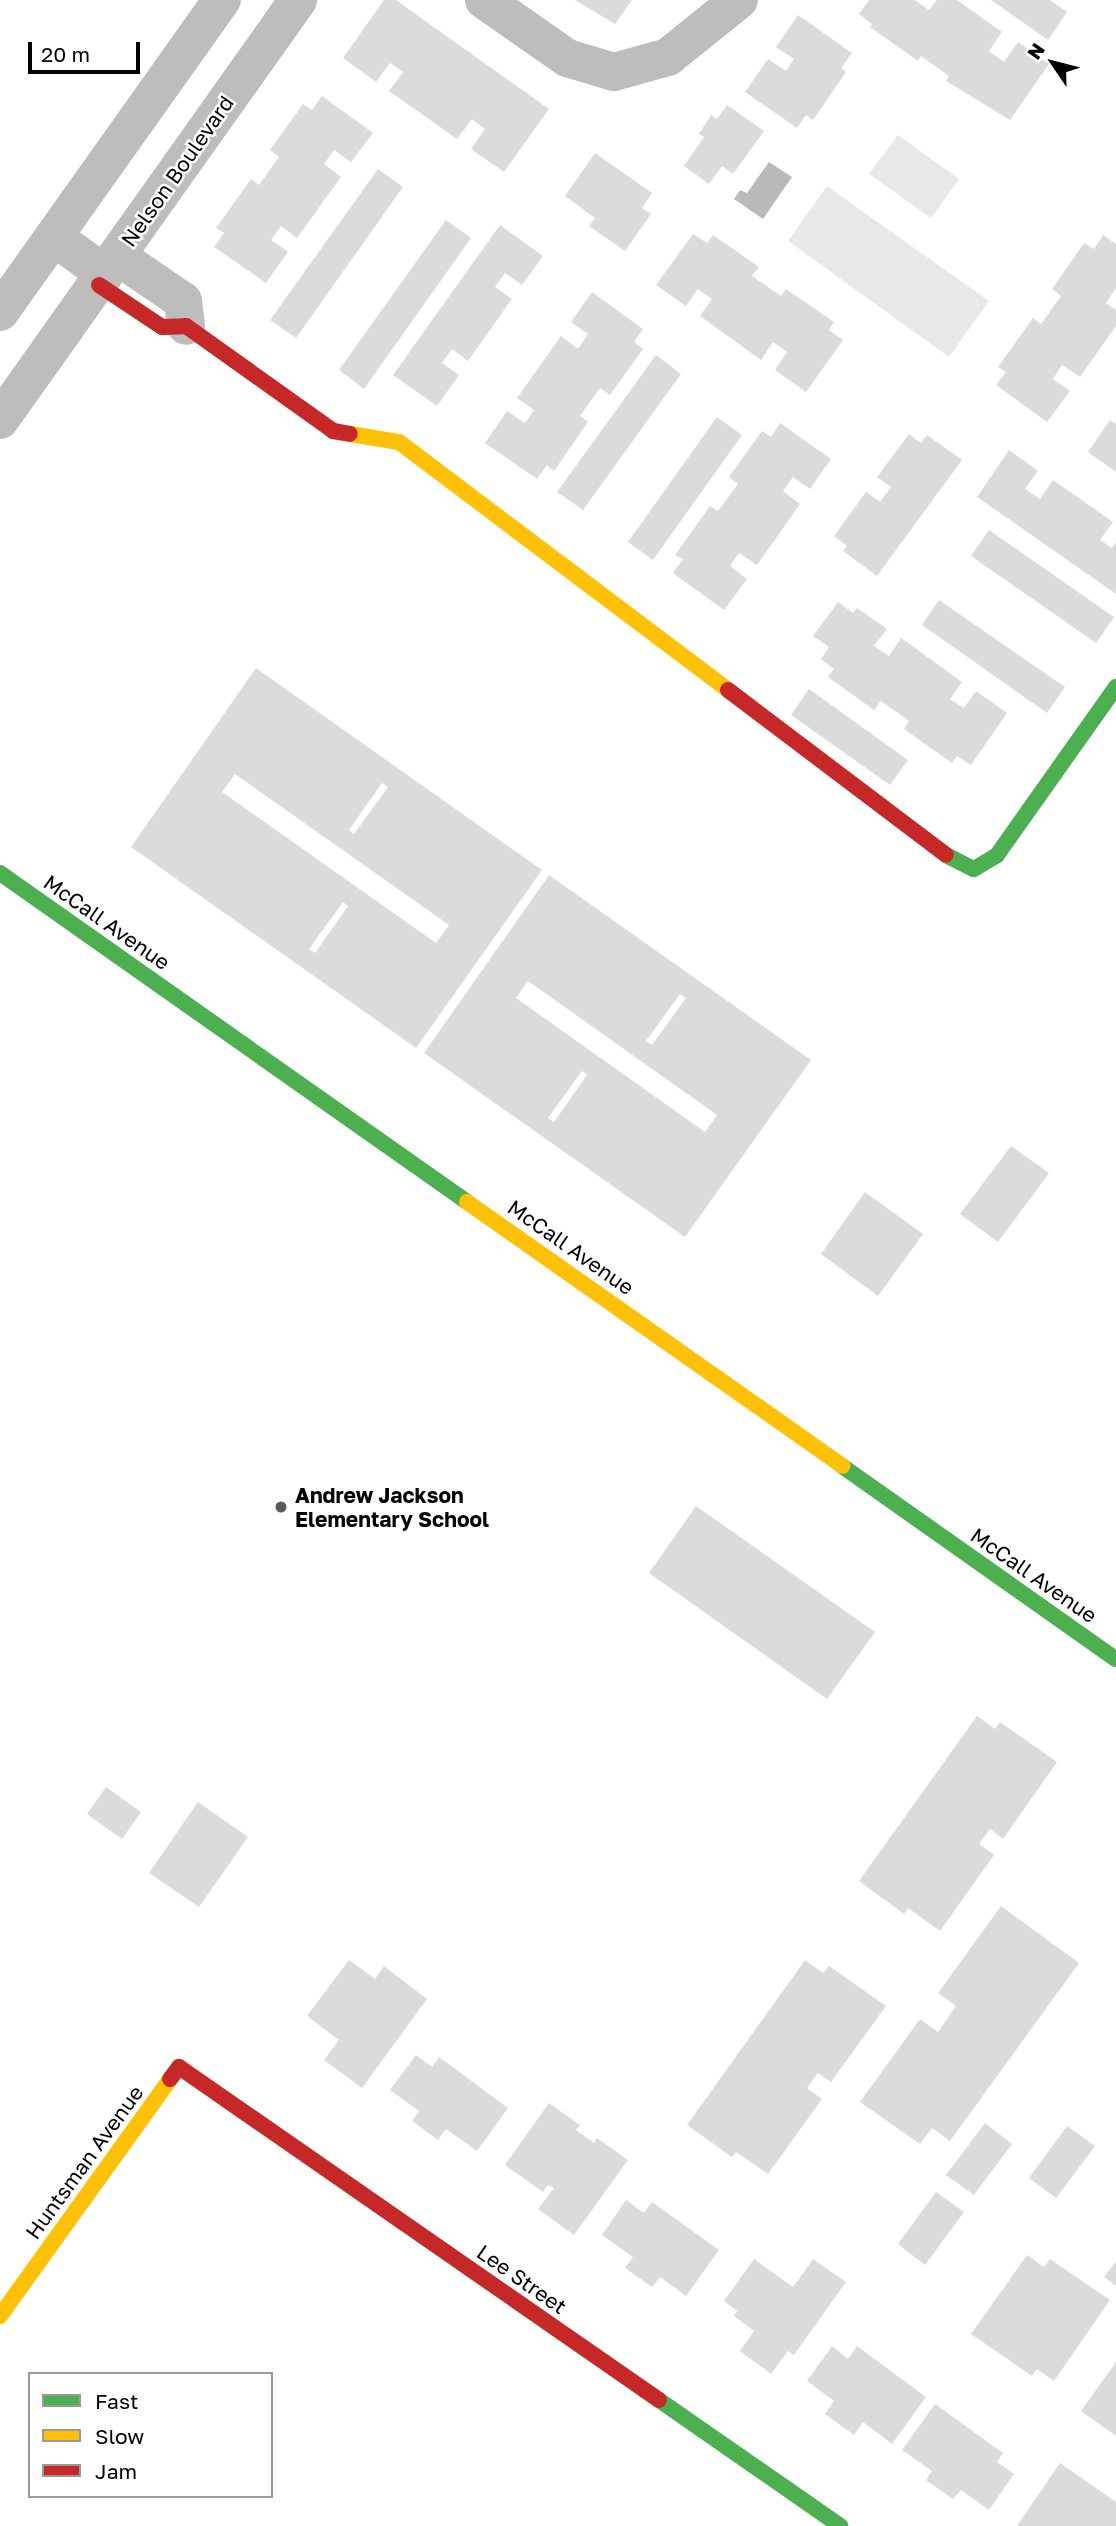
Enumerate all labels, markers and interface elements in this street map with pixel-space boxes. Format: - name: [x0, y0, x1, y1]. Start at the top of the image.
- scale bar: [32, 28, 144, 72]
- north arrow: [1018, 28, 1088, 98]
- text: N: [1022, 38, 1049, 63]
- text: 20 m: [41, 41, 90, 67]
- street label: Nelson Boulevard: [116, 91, 238, 251]
- street label: McCall Avenue: [39, 869, 175, 975]
- street label: McCall Avenue: [503, 1194, 639, 1300]
- place label: Andrew Jackson Elementary School: [295, 1482, 489, 1532]
- marker: Andrew Jackson Elementary School: [273, 1499, 289, 1515]
- street label: McCall Avenue: [966, 1522, 1102, 1628]
- street label: Huntsman Avenue: [20, 2080, 148, 2244]
- street label: Lee Street: [472, 2239, 572, 2319]
- legend: [28, 2372, 273, 2498]
- text: Fast: [95, 2388, 138, 2414]
- text: Slow: [95, 2423, 144, 2449]
- text: Jam: [95, 2458, 137, 2484]

